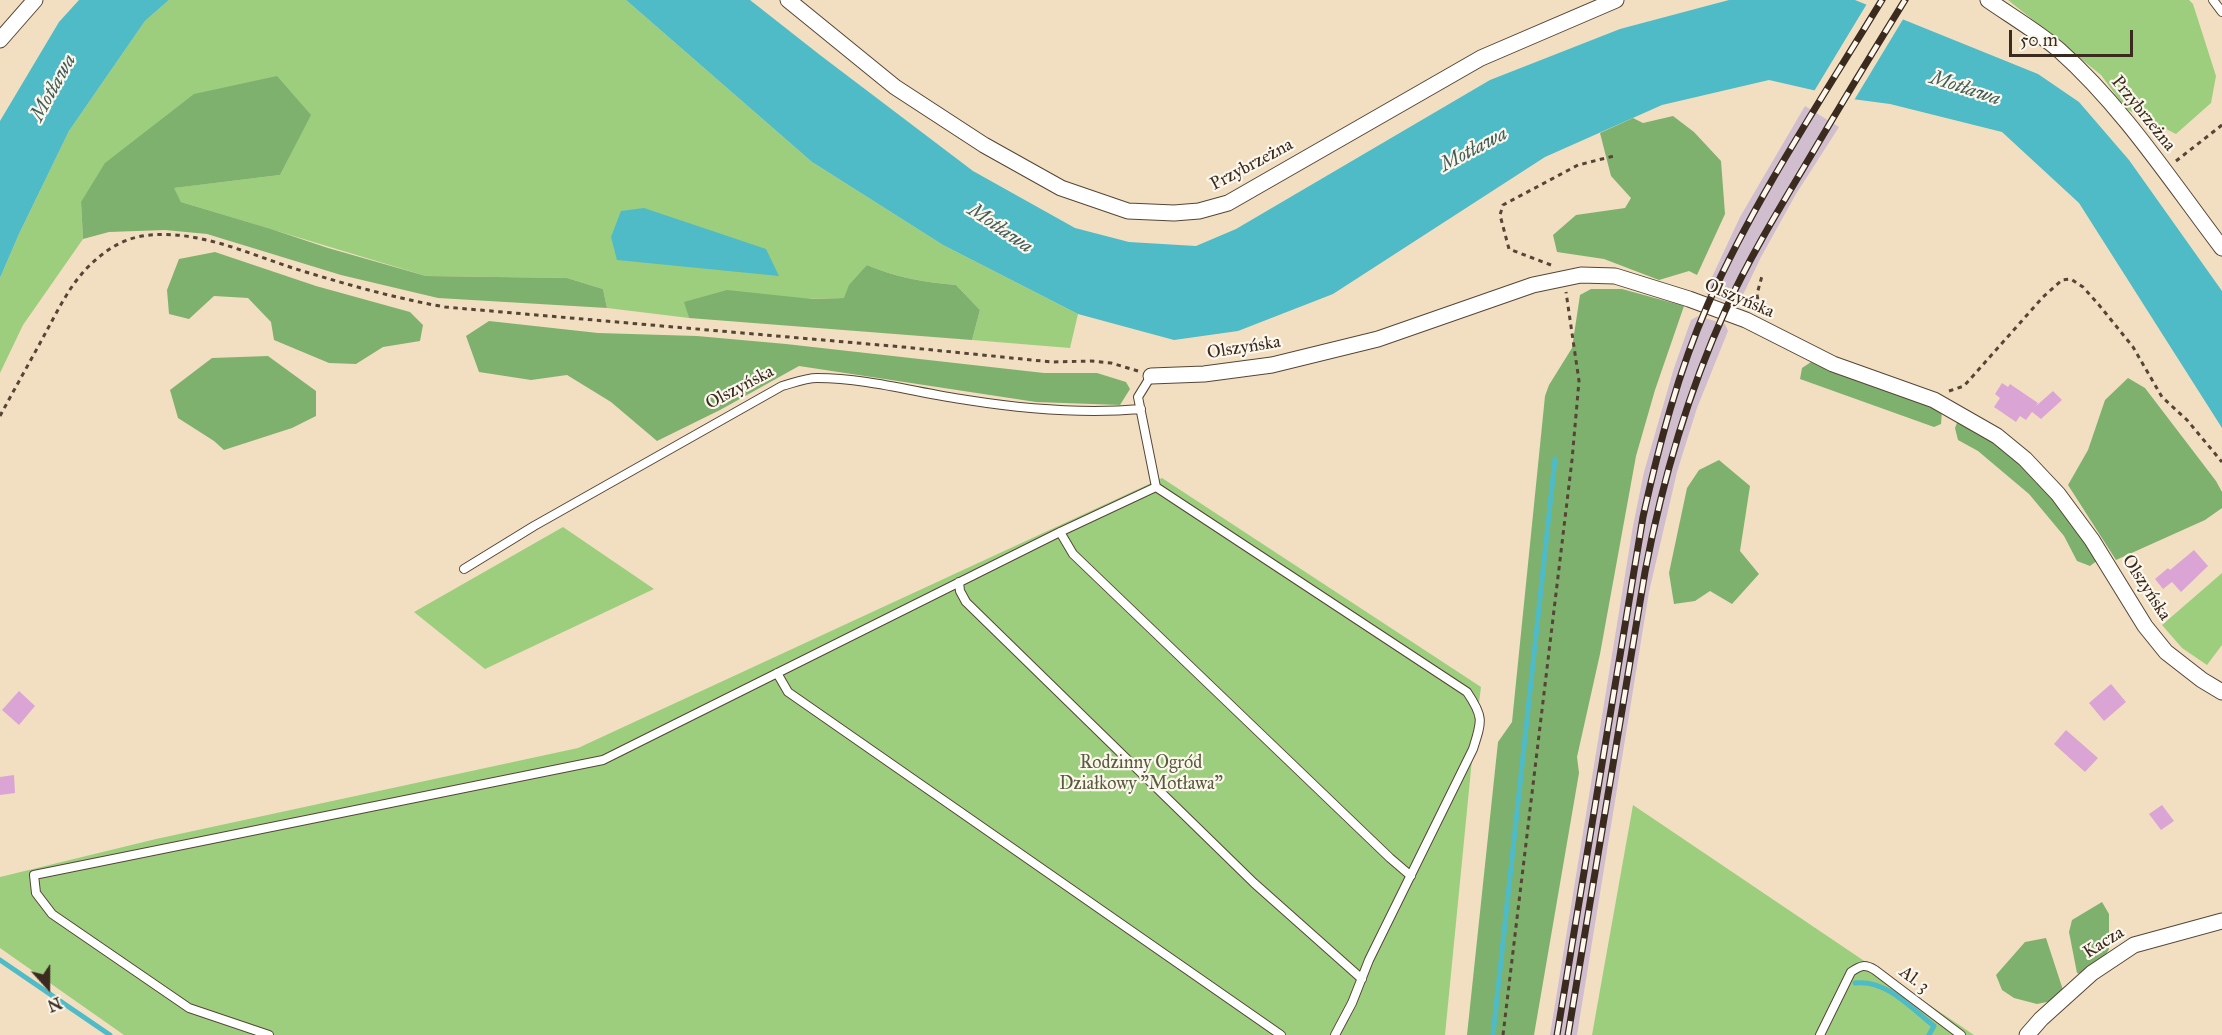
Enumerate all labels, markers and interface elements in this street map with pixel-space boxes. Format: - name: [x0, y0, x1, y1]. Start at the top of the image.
- scale bar: [2012, 18, 2136, 56]
- text: 50 m: [2020, 29, 2058, 51]
- water label: Motława: [26, 50, 82, 126]
- water label: Motława: [1927, 66, 2003, 112]
- street label: Przybrzeżna: [2106, 72, 2180, 156]
- water label: Motława: [1436, 122, 1512, 178]
- street label: Przybrzeżna: [1207, 134, 1297, 196]
- water label: Motława: [963, 199, 1037, 259]
- street label: Olszyńska: [1701, 275, 1777, 323]
- street label: Olszyńska: [1206, 332, 1282, 364]
- street label: Olszyńska: [702, 361, 778, 415]
- street label: Olszyńska: [2117, 551, 2175, 625]
- park label: Rodzinny Ogród Działkowy "Motława": [1059, 753, 1223, 795]
- street label: Kacza: [2080, 922, 2128, 964]
- north arrow: [18, 957, 78, 1017]
- street label: Al. 3: [1895, 962, 1933, 998]
- text: N: [45, 993, 64, 1016]

